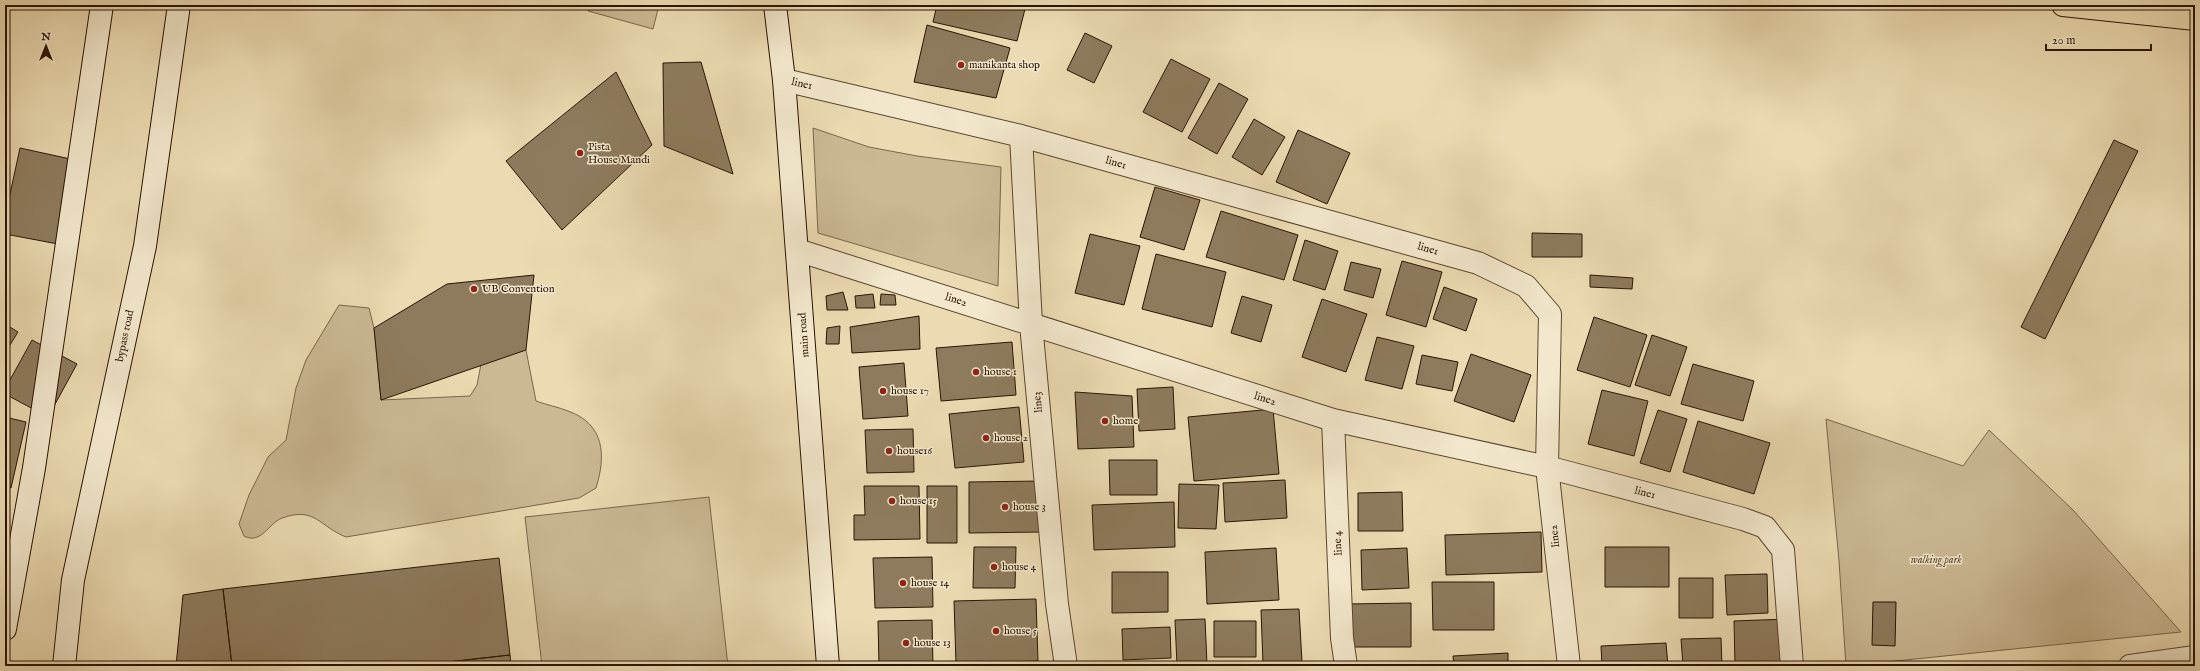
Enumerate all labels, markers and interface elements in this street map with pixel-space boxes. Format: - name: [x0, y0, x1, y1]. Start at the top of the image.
- north arrow: [26, 26, 66, 66]
- scale bar: [2046, 26, 2151, 52]
- text: N: [40, 30, 51, 44]
- text: 20 m: [2052, 33, 2075, 48]
- place label: manikanta shop: [969, 58, 1040, 72]
- marker: manikanta shop: [956, 60, 966, 70]
- street label: line1: [790, 75, 814, 93]
- place label: Pista House Mandi: [588, 140, 650, 167]
- marker: Pista House Mandi: [575, 148, 585, 158]
- street label: line1: [1104, 153, 1128, 173]
- street label: line1: [1416, 239, 1440, 259]
- place label: UB Convention: [482, 282, 555, 296]
- marker: UB Convention: [469, 284, 479, 294]
- street label: line2: [943, 290, 969, 310]
- street label: bypass road: [113, 309, 137, 363]
- street label: main road: [795, 312, 813, 358]
- place label: house 1: [984, 365, 1017, 379]
- marker: house 1: [971, 367, 981, 377]
- place label: house 17: [891, 384, 929, 398]
- marker: house 17: [878, 386, 888, 396]
- street label: line2: [1252, 389, 1278, 409]
- street label: line3: [1030, 391, 1046, 413]
- place label: home: [1113, 414, 1138, 428]
- marker: home: [1100, 416, 1110, 426]
- place label: house 2: [994, 431, 1028, 445]
- marker: house 2: [981, 433, 991, 443]
- place label: house16: [897, 444, 932, 458]
- marker: house16: [884, 446, 894, 456]
- street label: line1: [1633, 484, 1657, 502]
- place label: house 15: [900, 494, 937, 508]
- marker: house 15: [887, 496, 897, 506]
- place label: house 3: [1013, 500, 1046, 514]
- marker: house 3: [1000, 502, 1010, 512]
- street label: line2: [1547, 524, 1563, 548]
- street label: line 4: [1330, 530, 1346, 556]
- park label: walking park: [1910, 553, 1962, 568]
- place label: house 4: [1002, 560, 1037, 574]
- marker: house 4: [989, 562, 999, 572]
- place label: house 14: [911, 576, 950, 590]
- marker: house 14: [898, 578, 908, 588]
- place label: house 5: [1004, 624, 1037, 638]
- marker: house 5: [991, 626, 1001, 636]
- place label: house 13: [914, 636, 951, 650]
- marker: house 13: [901, 638, 911, 648]

